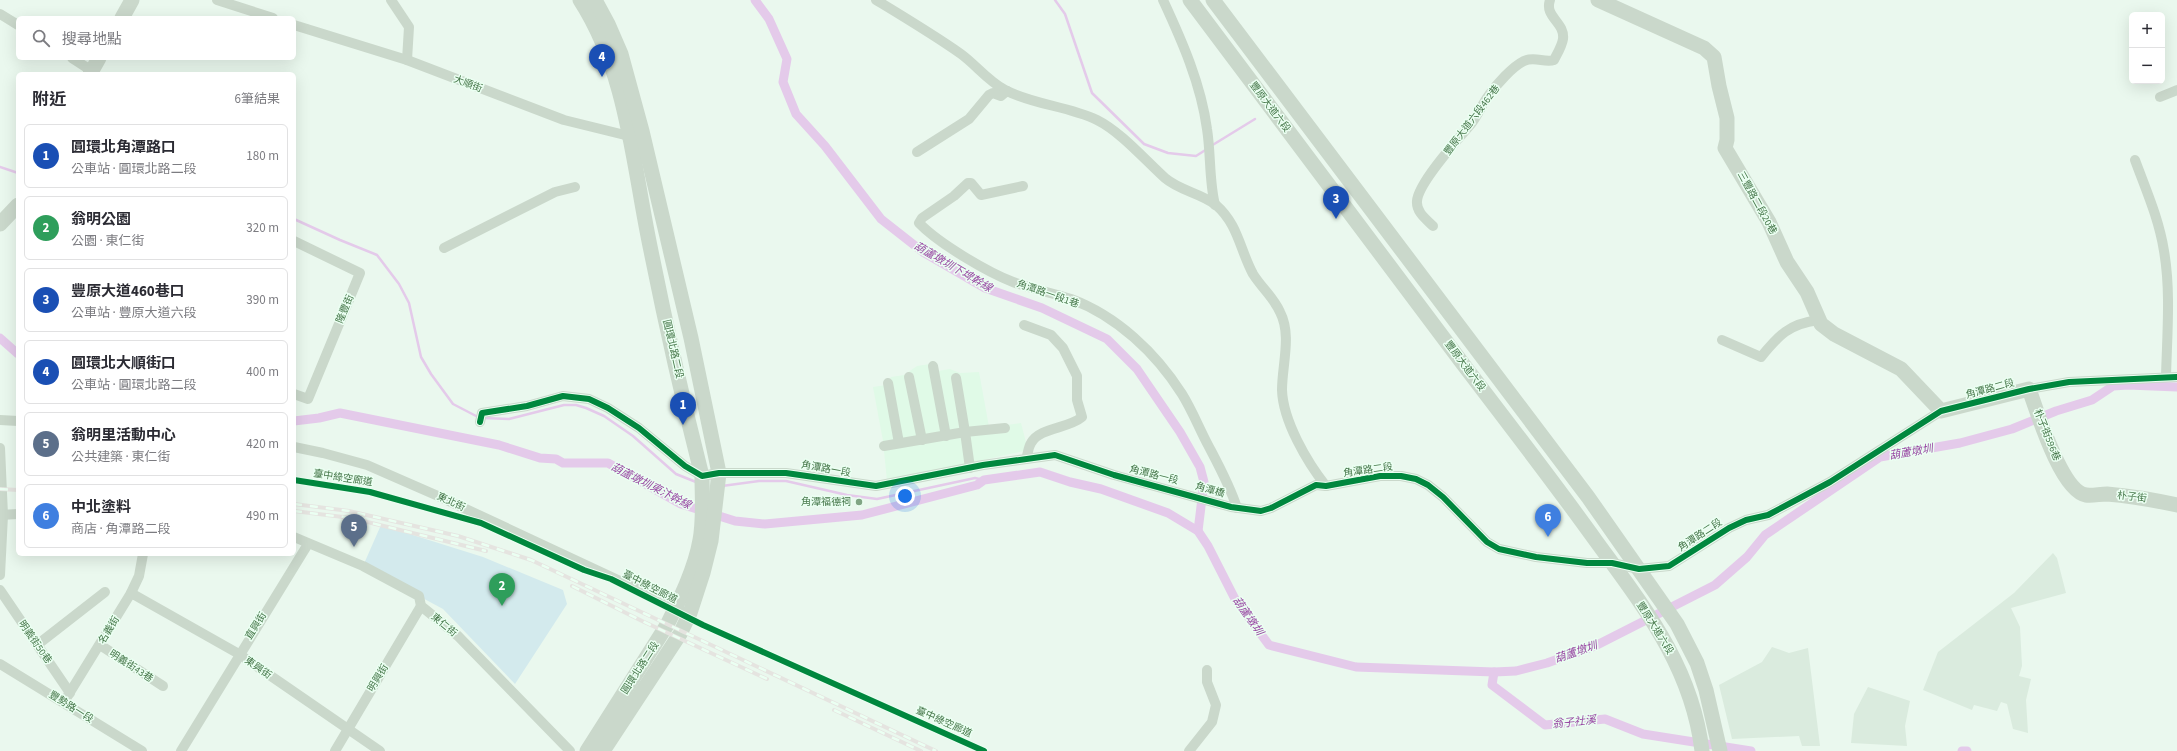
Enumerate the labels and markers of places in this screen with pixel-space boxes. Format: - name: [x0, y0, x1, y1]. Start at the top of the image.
- pin: 4: [589, 44, 615, 77]
- pin: 3: [1323, 186, 1349, 219]
- pin: 1: [670, 392, 696, 425]
- place label: 角潭福德祠: [801, 495, 851, 509]
- marker: 角潭福德祠: [854, 497, 864, 507]
- pin: 6: [1535, 504, 1561, 537]
- pin: 5: [341, 514, 367, 547]
- pin: 2: [489, 573, 515, 606]

